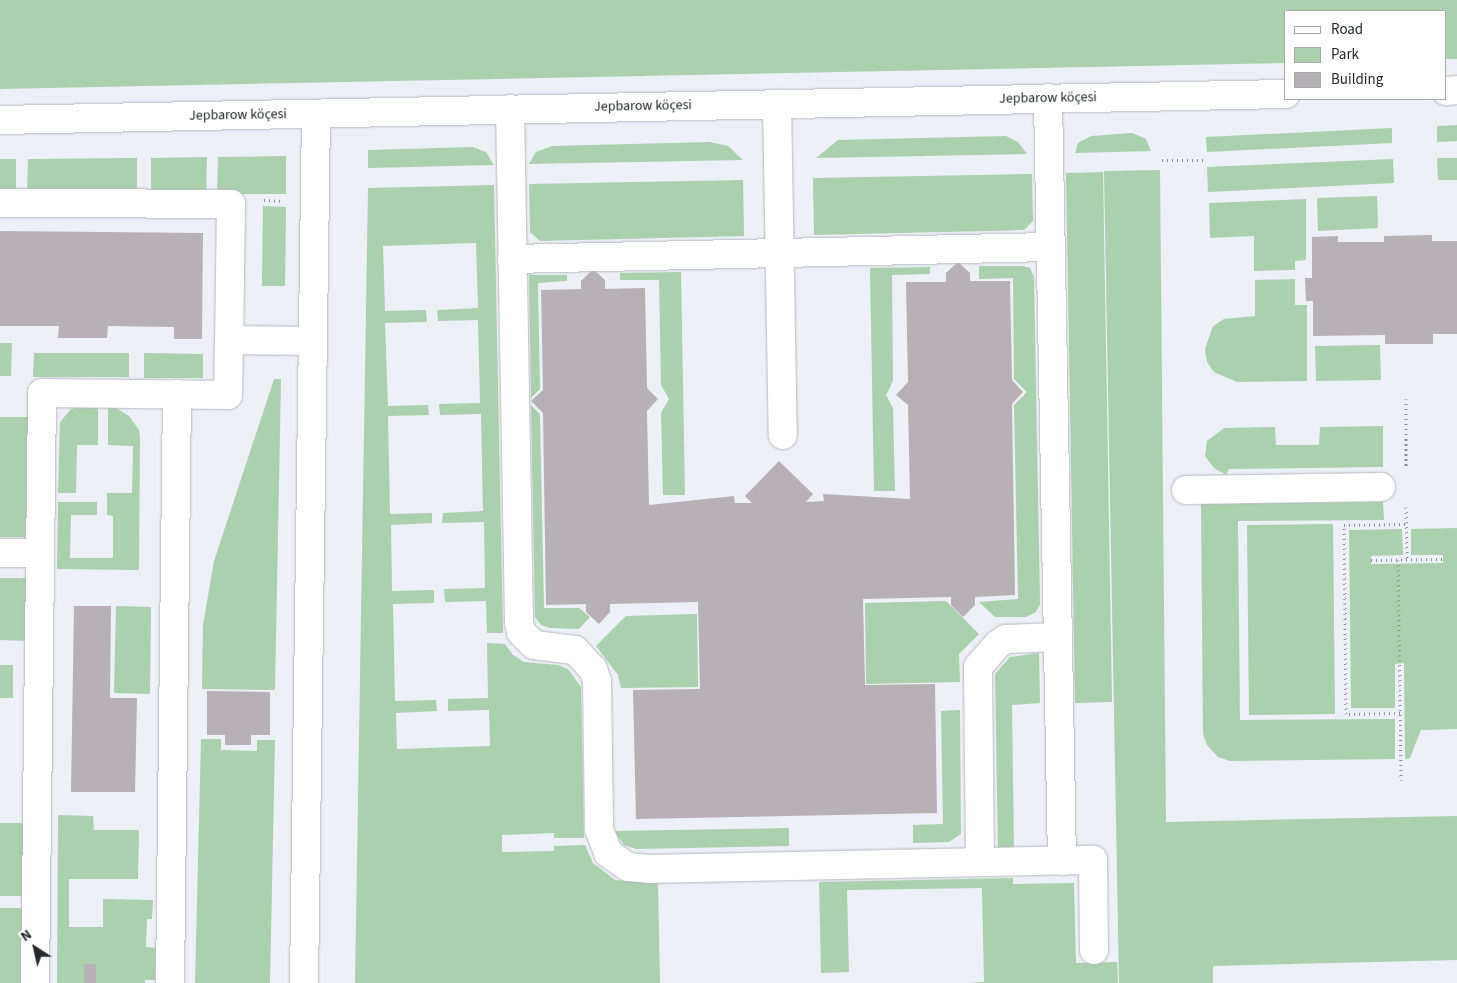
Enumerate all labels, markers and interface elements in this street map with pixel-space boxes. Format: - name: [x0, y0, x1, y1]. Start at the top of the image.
- legend: [1284, 10, 1447, 100]
- text: Road: [1331, 19, 1363, 40]
- text: Park: [1331, 44, 1359, 65]
- text: Building: [1331, 69, 1383, 90]
- street label: Jepbarow köçesi: [999, 89, 1097, 107]
- street label: Jepbarow köçesi: [594, 97, 692, 115]
- street label: Jepbarow köçesi: [189, 106, 287, 124]
- north arrow: [10, 923, 60, 973]
- text: N: [17, 925, 36, 947]

